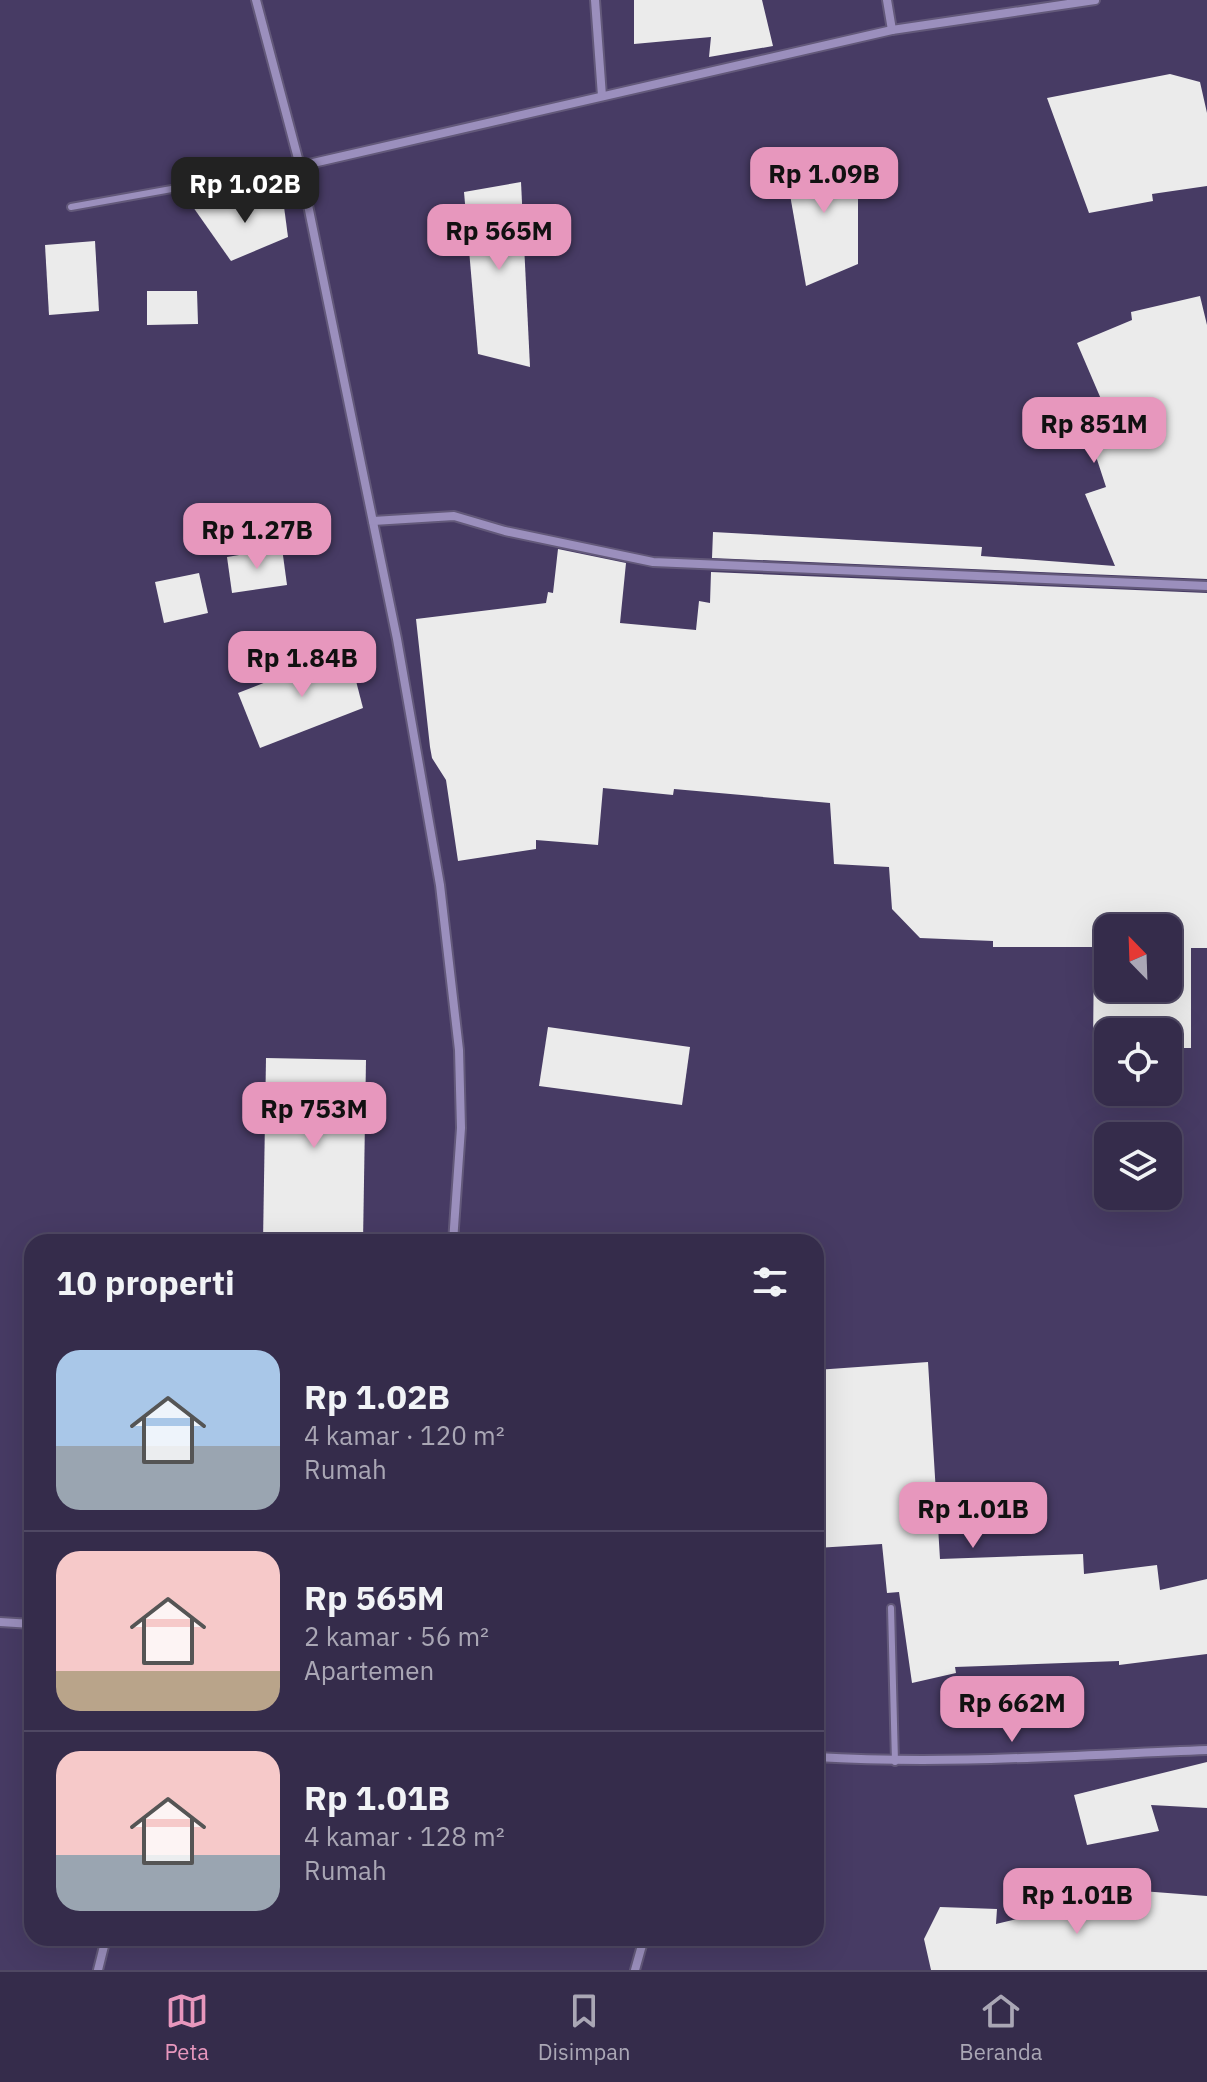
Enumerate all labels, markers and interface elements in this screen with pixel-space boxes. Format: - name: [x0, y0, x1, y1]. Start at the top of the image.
- pin: Rp 1.09B: [741, 147, 907, 215]
- text: Rp 1.09B: [768, 156, 880, 190]
- pin: Rp 1.02B: [162, 157, 328, 225]
- text: Rp 1.02B: [189, 166, 301, 200]
- pin: Rp 565M: [425, 204, 573, 272]
- text: Rp 565M: [445, 213, 553, 247]
- pin: Rp 851M: [1020, 397, 1168, 465]
- text: Rp 851M: [1040, 406, 1148, 440]
- pin: Rp 1.27B: [174, 503, 340, 571]
- text: Rp 1.27B: [201, 512, 313, 546]
- pin: Rp 1.84B: [219, 631, 385, 699]
- text: Rp 1.84B: [246, 640, 358, 674]
- north arrow: [1094, 914, 1182, 1002]
- map controls: [1094, 914, 1182, 1210]
- button: locate: [1094, 1018, 1182, 1106]
- pin: Rp 753M: [240, 1082, 388, 1150]
- text: Rp 753M: [260, 1091, 368, 1125]
- button: layers: [1094, 1122, 1182, 1210]
- text: 10 properti: [56, 1260, 235, 1304]
- icon: filters: [748, 1260, 792, 1304]
- text: Rp 1.02B: [304, 1374, 450, 1418]
- icon: home: [120, 1382, 216, 1478]
- text: 4 kamar · 120 m²: [304, 1418, 505, 1452]
- text: Rumah: [304, 1452, 387, 1486]
- pin: Rp 1.01B: [890, 1482, 1056, 1550]
- text: Rp 1.01B: [917, 1491, 1029, 1525]
- text: Rp 565M: [304, 1575, 445, 1619]
- icon: home: [120, 1583, 216, 1679]
- text: 2 kamar · 56 m²: [304, 1619, 489, 1653]
- text: Apartemen: [304, 1653, 434, 1687]
- pin: Rp 662M: [938, 1676, 1086, 1744]
- text: Rp 662M: [958, 1685, 1066, 1719]
- text: Rp 1.01B: [304, 1775, 450, 1819]
- icon: home: [120, 1783, 216, 1879]
- text: 4 kamar · 128 m²: [304, 1819, 505, 1853]
- text: Rumah: [304, 1853, 387, 1887]
- pin: Rp 1.01B: [994, 1868, 1160, 1936]
- text: Rp 1.01B: [1021, 1877, 1133, 1911]
- tab: Peta: [164, 1989, 209, 2066]
- tab: Disimpan: [538, 1989, 630, 2066]
- tab: Beranda: [959, 1989, 1043, 2066]

